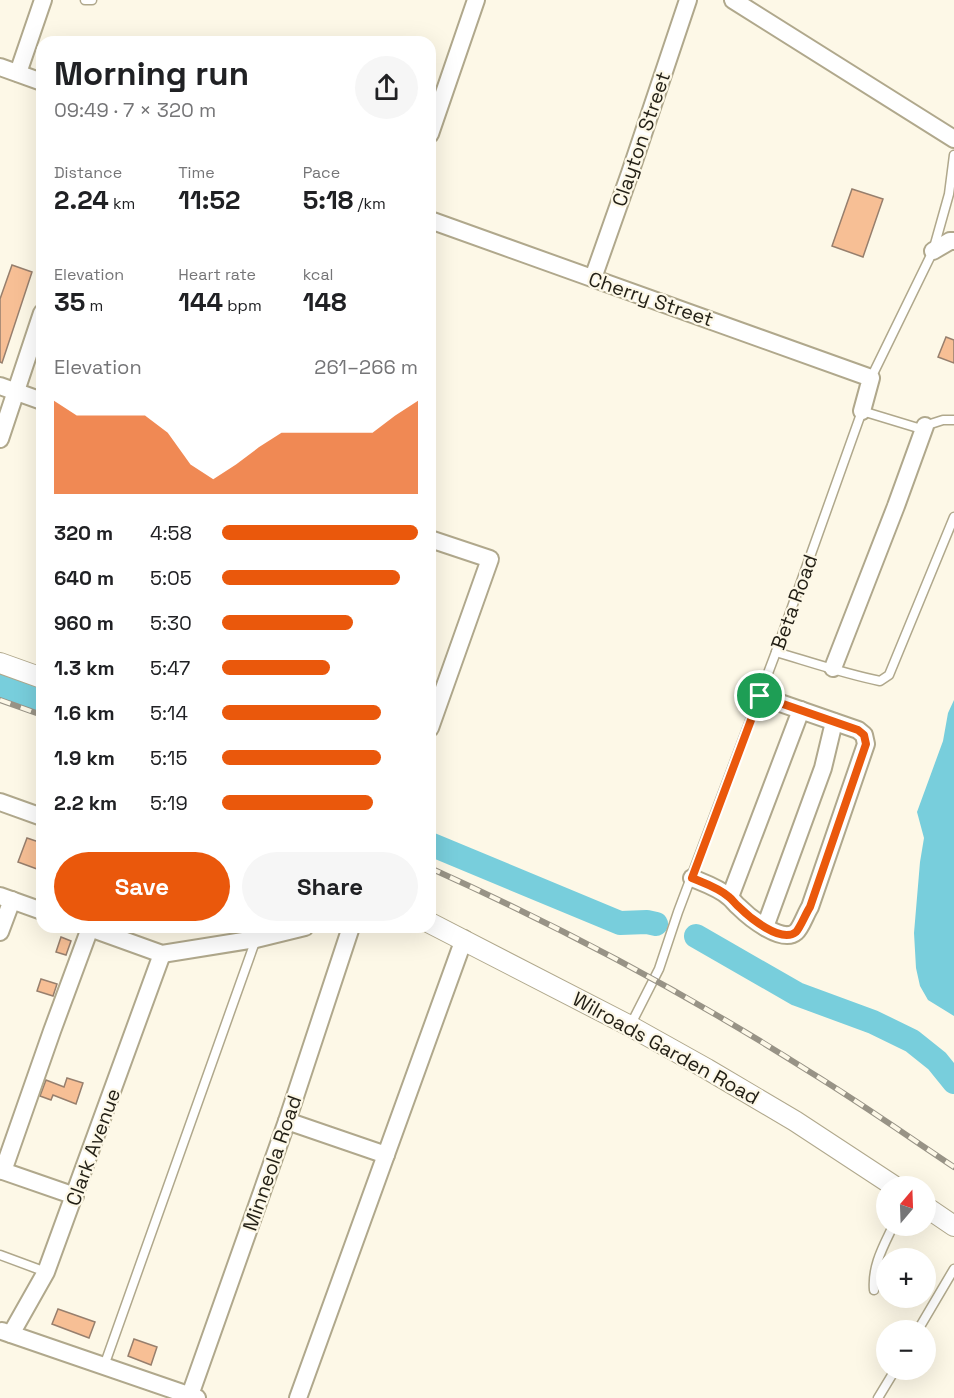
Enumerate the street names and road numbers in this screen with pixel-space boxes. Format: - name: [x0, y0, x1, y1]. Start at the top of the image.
- street label: Clayton Street: [606, 68, 676, 210]
- street label: Cherry Street: [585, 265, 717, 333]
- street label: Beta Road: [765, 551, 823, 653]
- street label: Wilroads Garden Road: [568, 986, 764, 1110]
- street label: Clark Avenue: [60, 1085, 126, 1209]
- street label: Minneola Road: [237, 1092, 307, 1234]

